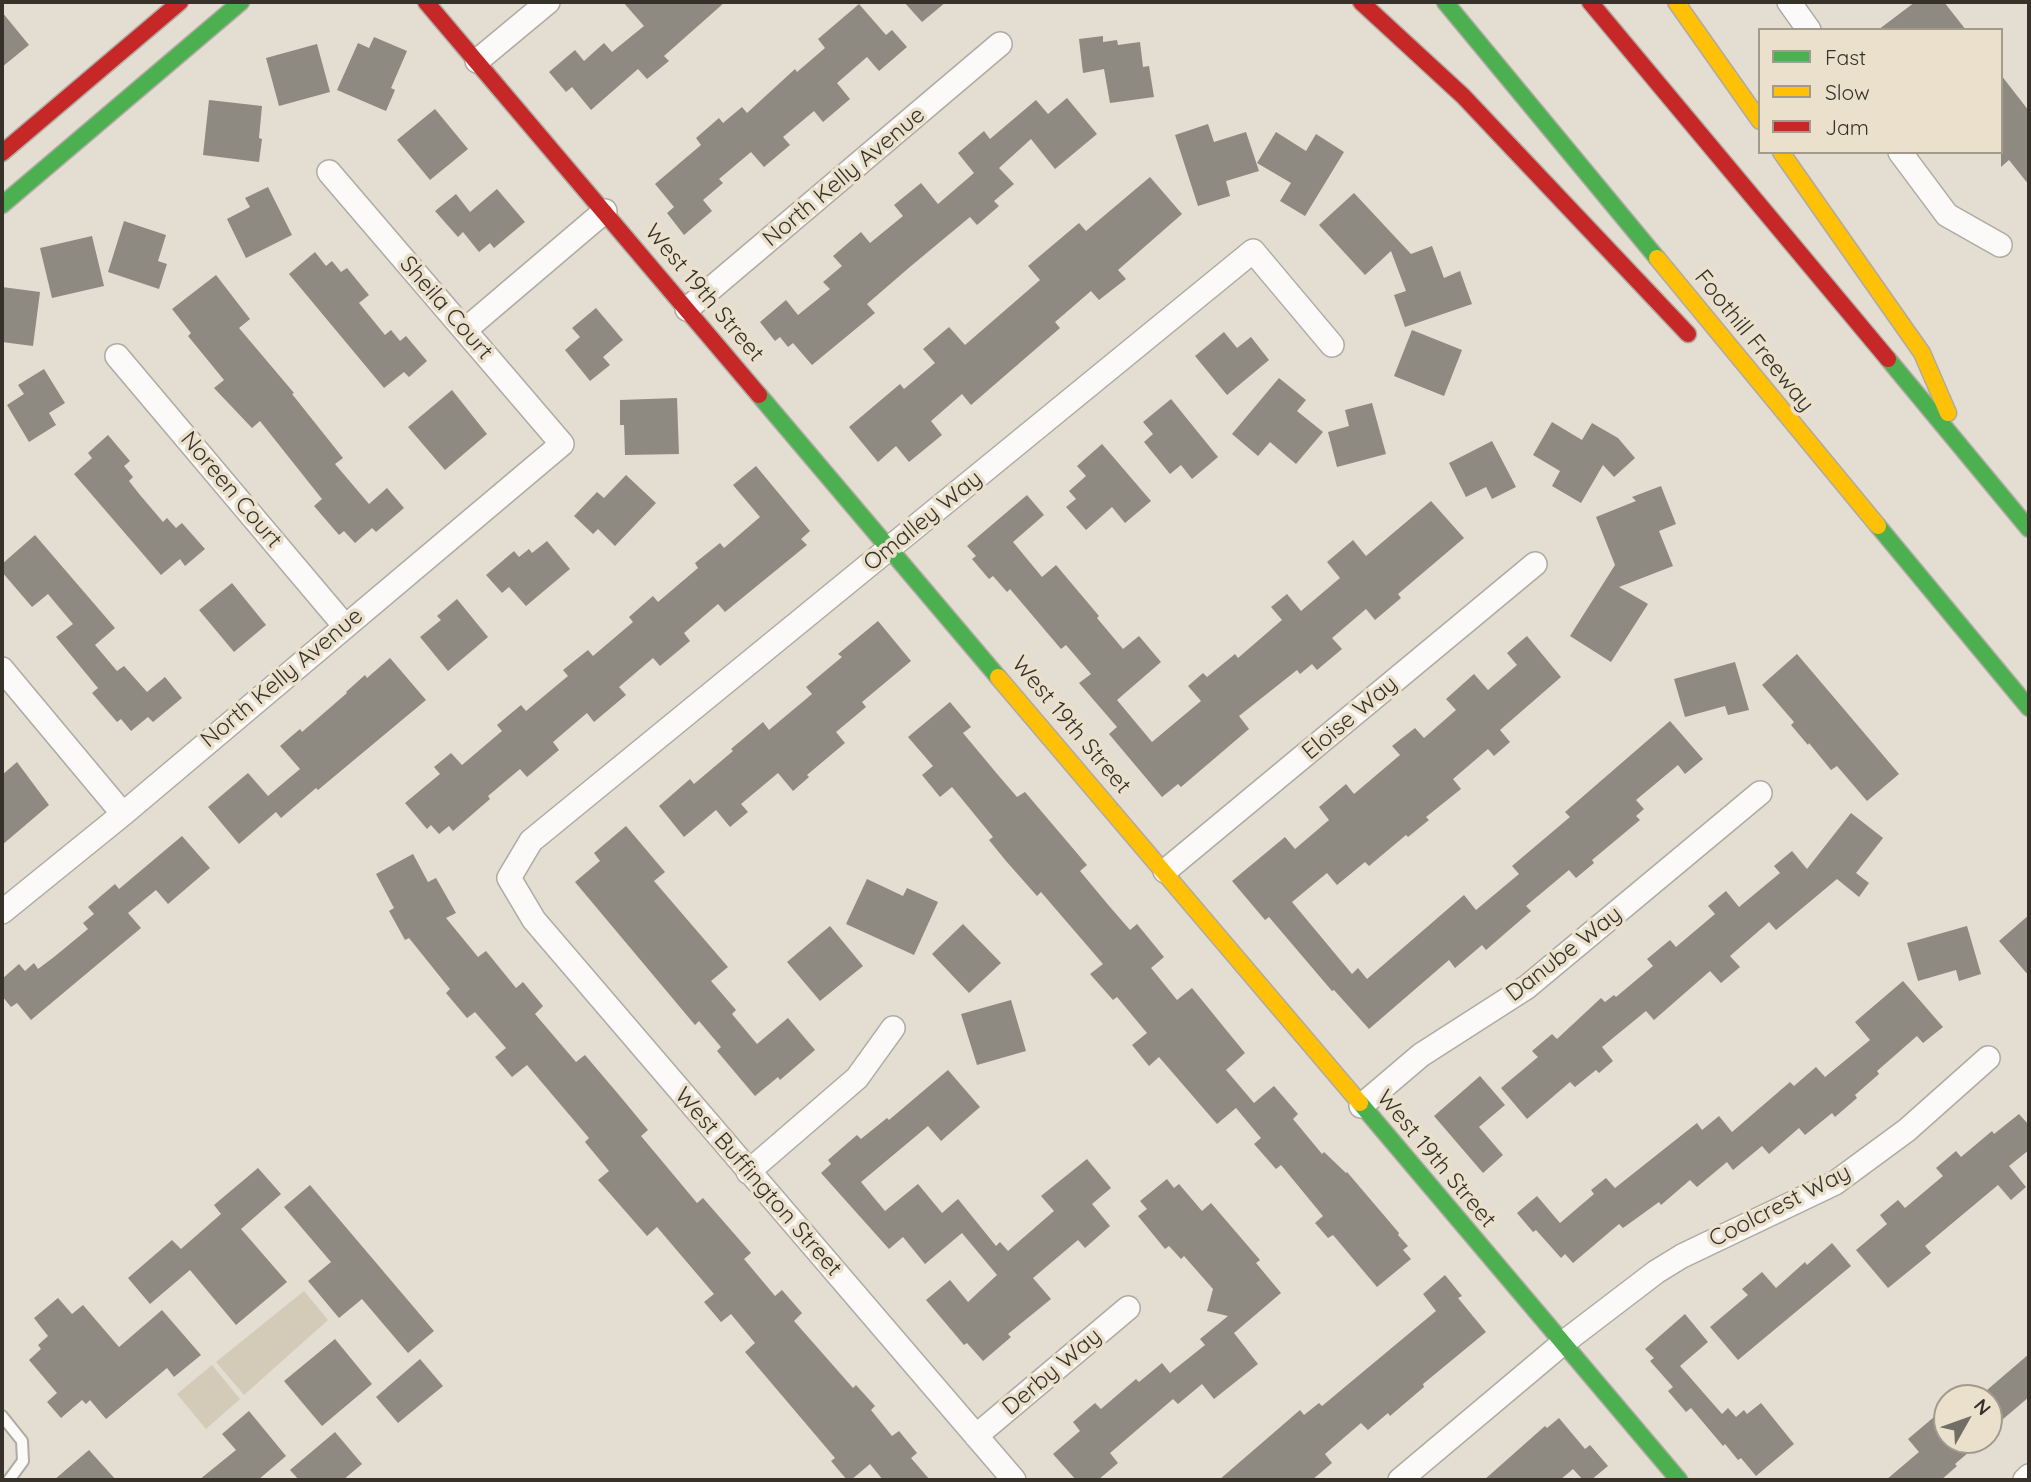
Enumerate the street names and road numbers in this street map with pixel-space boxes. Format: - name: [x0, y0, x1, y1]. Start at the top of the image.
- street label: North Kelly Avenue: [757, 101, 931, 253]
- street label: West 19th Street: [638, 219, 770, 367]
- street label: Sheila Court: [394, 251, 498, 365]
- street label: Foothill Freeway: [1688, 264, 1820, 418]
- street label: Noreen Court: [174, 426, 288, 554]
- street label: Omalley Way: [858, 465, 988, 577]
- street label: North Kelly Avenue: [195, 602, 369, 754]
- street label: West 19th Street: [1005, 651, 1137, 799]
- street label: Eloise Way: [1297, 670, 1403, 766]
- street label: Danube Way: [1501, 900, 1627, 1008]
- street label: West Buffington Street: [669, 1082, 847, 1282]
- street label: West 19th Street: [1370, 1085, 1502, 1233]
- street label: Coolcrest Way: [1705, 1159, 1855, 1253]
- street label: Derby Way: [997, 1323, 1107, 1421]

